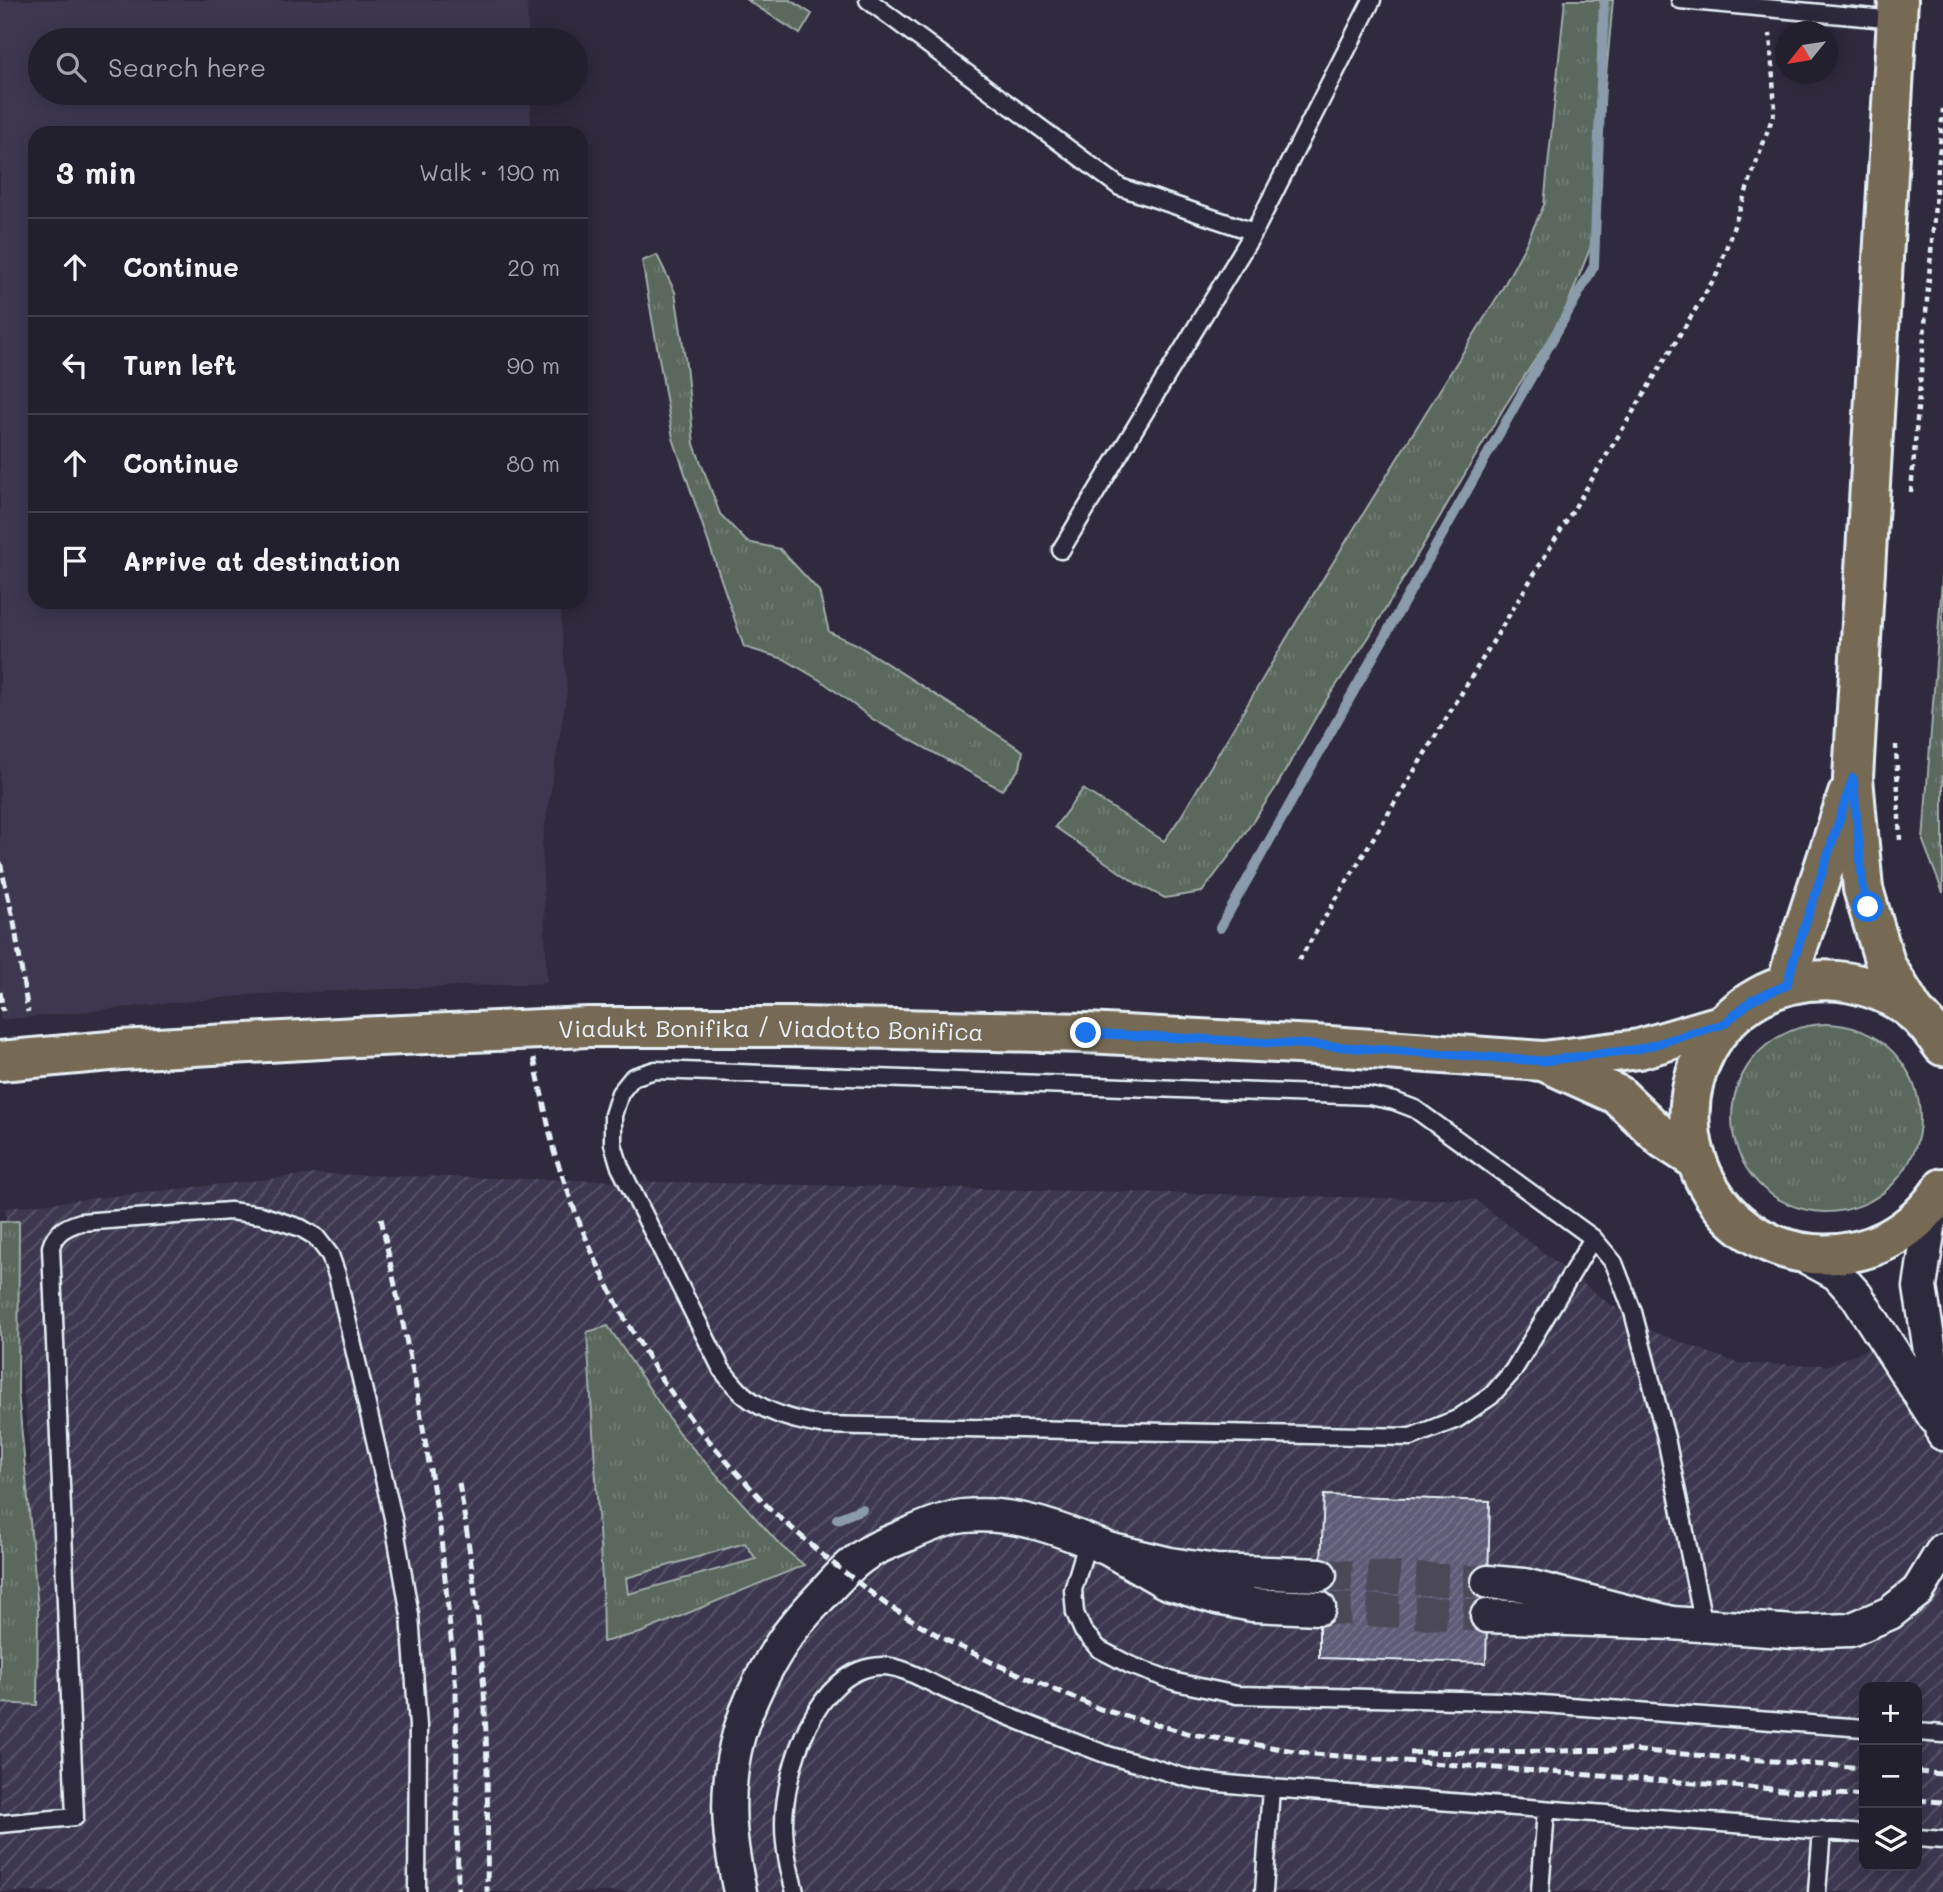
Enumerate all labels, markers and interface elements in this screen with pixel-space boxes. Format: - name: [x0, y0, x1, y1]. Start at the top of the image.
- north arrow: [1775, 21, 1838, 84]
- search box: [28, 28, 588, 105]
- icon: search: [52, 48, 90, 86]
- text: Search here: [108, 50, 266, 84]
- text: 3 min: [56, 152, 136, 192]
- text: Walk · 190 m: [419, 157, 560, 187]
- icon: ahead: [56, 248, 94, 286]
- text: Continue: [123, 250, 239, 284]
- text: 20 m: [507, 252, 560, 282]
- icon: left: [56, 346, 94, 384]
- text: Turn left: [123, 348, 236, 382]
- text: 90 m: [507, 350, 560, 380]
- icon: ahead: [56, 444, 94, 482]
- text: Continue: [123, 446, 239, 480]
- text: 80 m: [506, 448, 560, 478]
- icon: arrive: [56, 542, 94, 580]
- text: Arrive at destination: [123, 544, 400, 578]
- route start: [1852, 891, 1883, 922]
- street label: Viadukt Bonifika / Viadotto Bonifica: [558, 1012, 984, 1046]
- route end: [1070, 1017, 1101, 1048]
- map controls: [1859, 1682, 1922, 1871]
- button: +: [1859, 1682, 1922, 1745]
- button: −: [1859, 1745, 1922, 1808]
- button: layers: [1859, 1808, 1922, 1871]

